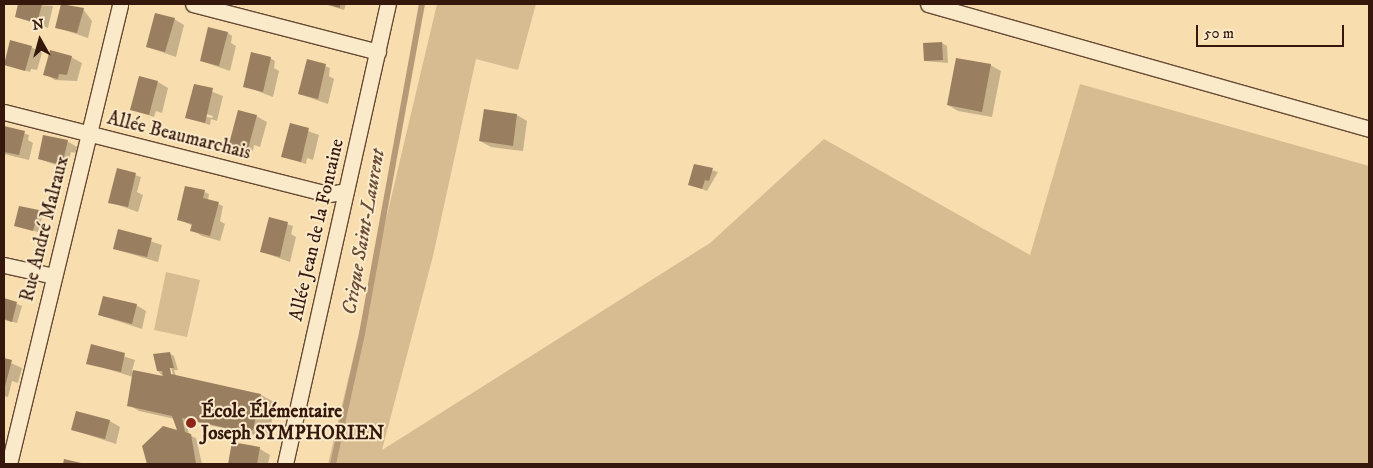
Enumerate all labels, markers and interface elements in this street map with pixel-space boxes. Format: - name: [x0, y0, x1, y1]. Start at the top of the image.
- north arrow: [15, 15, 65, 65]
- text: N: [31, 15, 45, 35]
- scale bar: [1198, 15, 1346, 47]
- text: 50 m: [1204, 24, 1234, 43]
- street label: Allée Beaumarchais: [105, 107, 253, 165]
- street label: Allée Jean de la Fontaine: [285, 137, 349, 323]
- water label: Crique Saint-Laurent: [338, 147, 390, 317]
- street label: Rue André Malraux: [16, 154, 74, 304]
- place label: École Élémentaire Joseph SYMPHORIEN: [201, 401, 384, 445]
- marker: École Élémentaire Joseph SYMPHORIEN: [185, 417, 197, 429]

